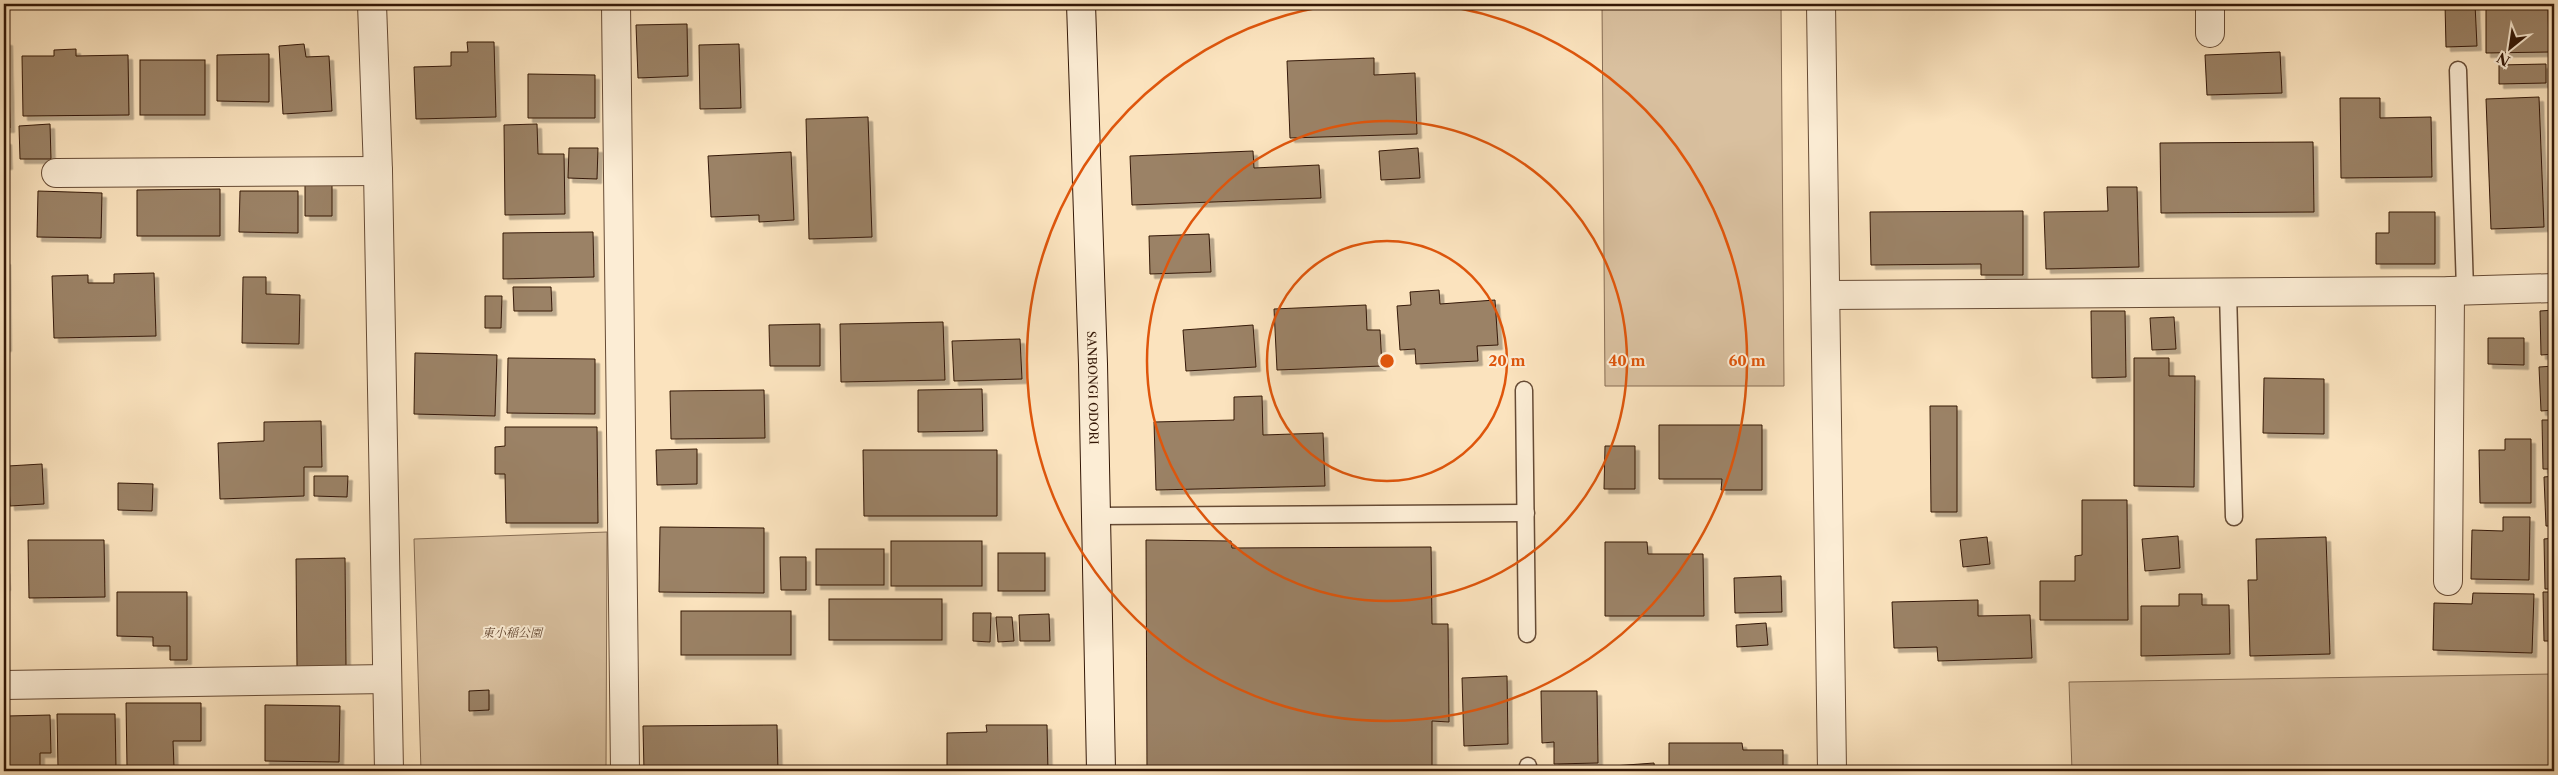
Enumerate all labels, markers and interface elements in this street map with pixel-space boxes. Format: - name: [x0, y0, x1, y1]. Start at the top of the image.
- north arrow: [2486, 22, 2536, 72]
- text: N: [2494, 48, 2513, 70]
- street label: SANBONGI ODORI: [1084, 331, 1102, 445]
- text: 20 m: [1488, 351, 1526, 370]
- text: 40 m: [1608, 351, 1646, 370]
- text: 60 m: [1728, 351, 1766, 370]
- centre of rings: [1378, 352, 1396, 370]
- park label: 東小稲公園: [482, 625, 544, 640]

